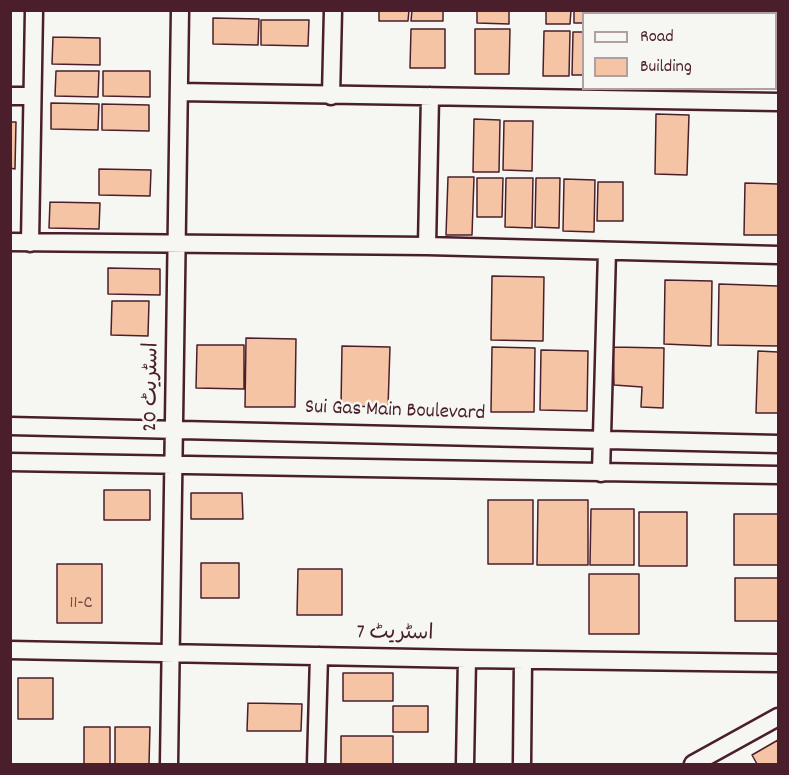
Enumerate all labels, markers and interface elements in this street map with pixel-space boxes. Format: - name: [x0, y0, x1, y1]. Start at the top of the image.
- legend: [582, 12, 777, 90]
- text: Road: [640, 25, 674, 50]
- text: Building: [640, 55, 692, 80]
- street label: اسٹریٹ 20: [140, 342, 166, 432]
- street label: Sui Gas Main Boulevard: [304, 396, 486, 428]
- house number: 11-C: [70, 594, 92, 616]
- street label: اسٹریٹ 7: [356, 622, 434, 648]

